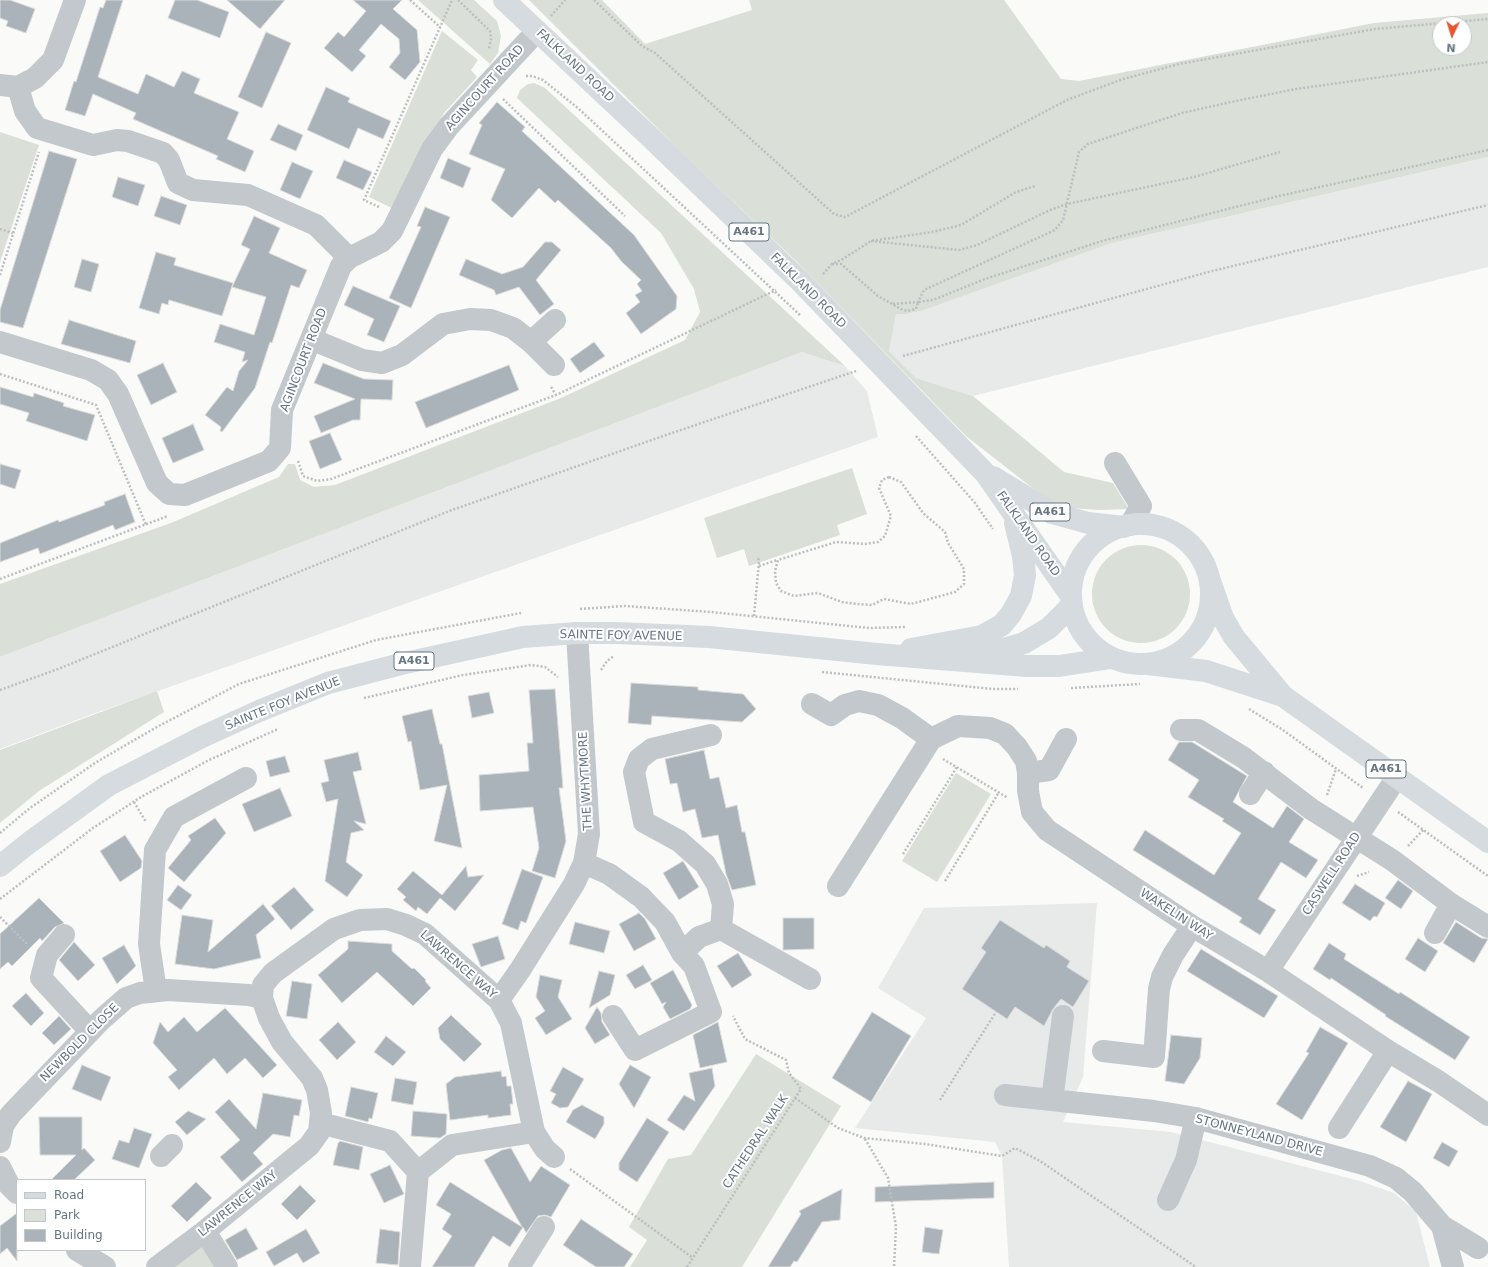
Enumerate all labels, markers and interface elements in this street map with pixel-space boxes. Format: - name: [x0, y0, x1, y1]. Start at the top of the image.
- north arrow: [1432, 16, 1472, 56]
- street label: FALKLAND ROAD: [533, 26, 617, 106]
- text: N: [1446, 41, 1456, 54]
- street label: AGINCOURT ROAD: [443, 42, 527, 134]
- road number: A461: [729, 223, 769, 241]
- street label: FALKLAND ROAD: [767, 250, 849, 332]
- street label: AGINCOURT ROAD: [278, 306, 330, 414]
- street label: FALKLAND ROAD: [993, 489, 1063, 579]
- road number: A461: [1030, 503, 1070, 521]
- street label: SAINTE FOY AVENUE: [560, 628, 682, 644]
- road number: A461: [394, 652, 434, 670]
- street label: SAINTE FOY AVENUE: [223, 674, 343, 734]
- street label: THE WHYTMORE: [576, 731, 596, 831]
- road number: A461: [1366, 760, 1406, 778]
- street label: CASWELL ROAD: [1300, 830, 1364, 918]
- street label: WAKELIN WAY: [1137, 886, 1215, 944]
- street label: LAWRENCE WAY: [417, 928, 499, 1002]
- street label: NEWBOLD CLOSE: [38, 1001, 122, 1085]
- street label: CATHEDRAL WALK: [720, 1092, 792, 1192]
- street label: STONNEYLAND DRIVE: [1194, 1112, 1324, 1160]
- street label: LAWRENCE WAY: [196, 1168, 280, 1240]
- legend: [16, 1179, 146, 1251]
- text: Road: [54, 1188, 84, 1202]
- text: Park: [54, 1208, 80, 1222]
- text: Building: [54, 1228, 103, 1242]

